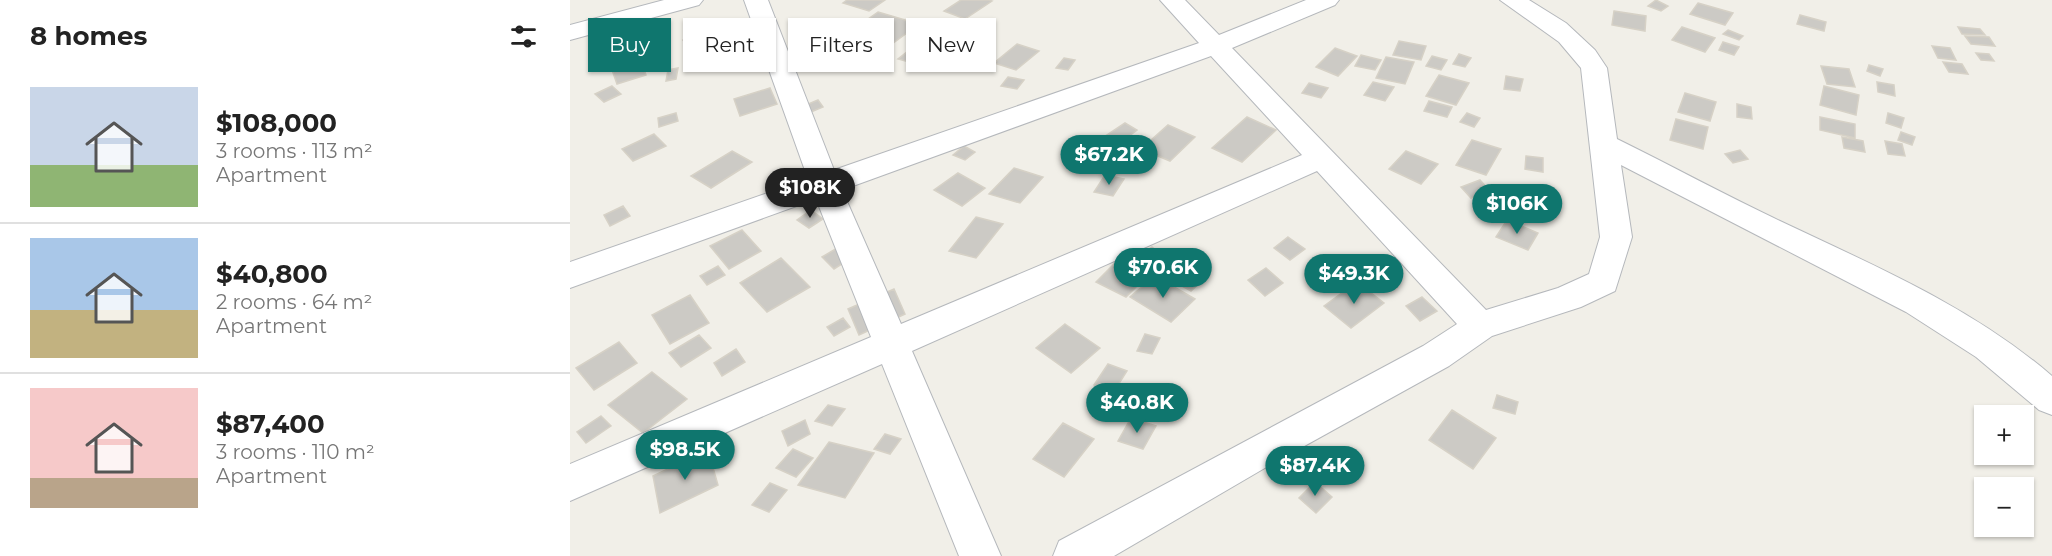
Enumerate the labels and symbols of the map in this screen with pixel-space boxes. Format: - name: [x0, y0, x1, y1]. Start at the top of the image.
- pin: $67.2K: [1060, 135, 1158, 186]
- pin: $108K: [768, 168, 852, 219]
- pin: $106K: [1475, 184, 1559, 235]
- pin: $70.6K: [1114, 248, 1212, 299]
- pin: $49.3K: [1305, 254, 1403, 305]
- pin: $40.8K: [1088, 383, 1186, 434]
- pin: $98.5K: [636, 430, 734, 481]
- pin: $87.4K: [1266, 446, 1364, 497]

